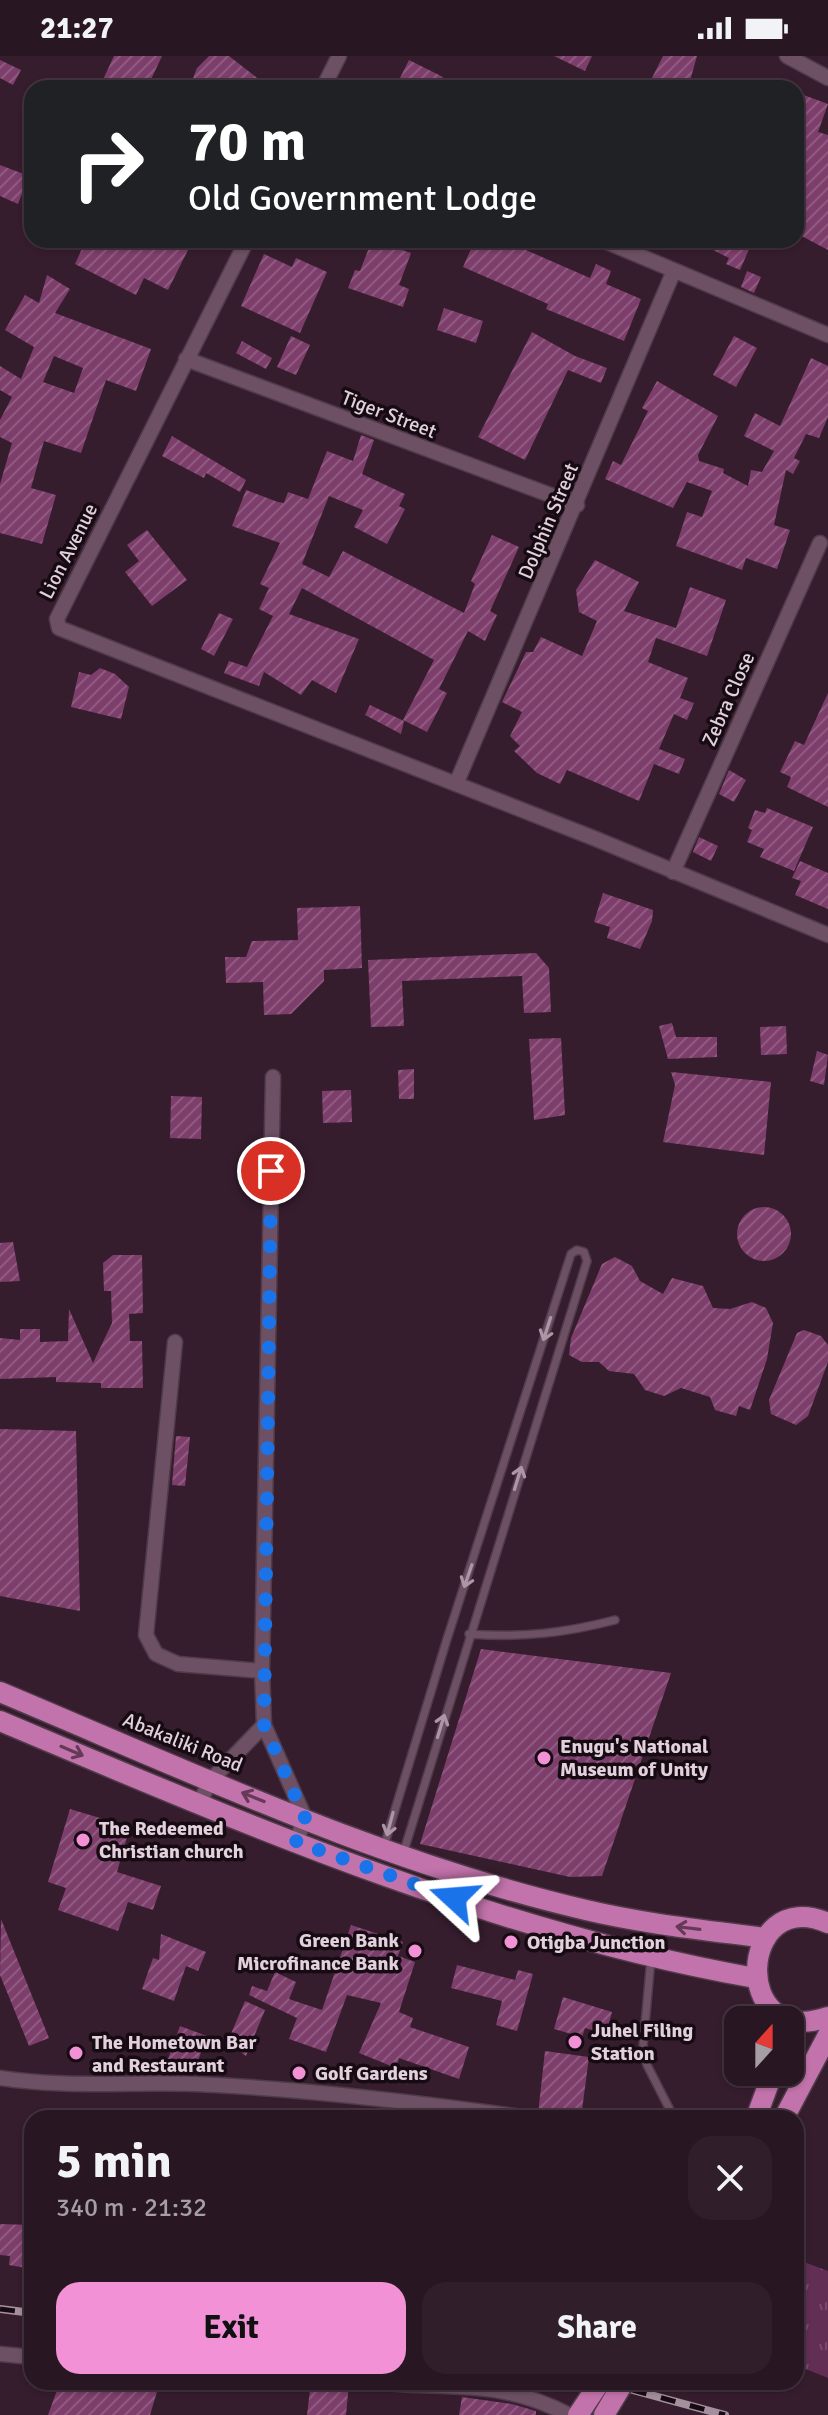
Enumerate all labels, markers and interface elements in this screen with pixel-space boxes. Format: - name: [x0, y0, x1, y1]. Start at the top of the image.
- text: 21:27: [40, 10, 114, 47]
- text: 70 m: [188, 107, 306, 176]
- icon: right: [56, 112, 160, 216]
- text: Old Government Lodge: [188, 176, 537, 221]
- street label: Tiger Street: [338, 385, 440, 444]
- street label: Dolphin Street: [513, 459, 584, 583]
- street label: Lion Avenue: [34, 499, 103, 603]
- street label: Zebra Close: [697, 648, 760, 750]
- pin: [237, 1137, 305, 1205]
- icon: arrive: [249, 1149, 293, 1193]
- one-way arrow: [538, 1316, 553, 1341]
- one-way arrow: [511, 1465, 526, 1491]
- one-way arrow: [459, 1563, 474, 1588]
- street label: Abakaliki Road: [119, 1707, 246, 1778]
- one-way arrow: [435, 1714, 449, 1739]
- place label: Enugu's National Museum of Unity: [560, 1734, 708, 1782]
- one-way arrow: [59, 1745, 84, 1760]
- marker: Enugu's National Museum of Unity: [535, 1749, 553, 1767]
- one-way arrow: [241, 1788, 266, 1803]
- one-way arrow: [382, 1811, 397, 1837]
- place label: The Redeemed Christian church: [99, 1816, 244, 1864]
- marker: The Redeemed Christian church: [74, 1831, 92, 1849]
- position arrow: [412, 1856, 496, 1940]
- one-way arrow: [676, 1920, 701, 1935]
- place label: Green Bank Microfinance Bank: [237, 1928, 400, 1976]
- place label: Otigba Junction: [527, 1930, 666, 1955]
- marker: Otigba Junction: [502, 1933, 520, 1951]
- marker: Green Bank Microfinance Bank: [406, 1942, 424, 1960]
- north arrow: [724, 2006, 804, 2086]
- map controls: [724, 2006, 804, 2086]
- place label: Juhel Filing Station: [591, 2018, 693, 2066]
- place label: The Hometown Bar and Restaurant: [92, 2030, 256, 2078]
- marker: Juhel Filing Station: [566, 2033, 584, 2051]
- marker: The Hometown Bar and Restaurant: [67, 2044, 85, 2062]
- place label: Golf Gardens: [315, 2061, 428, 2086]
- marker: Golf Gardens: [290, 2064, 308, 2082]
- text: 5 min: [56, 2132, 172, 2191]
- button: close: [688, 2136, 772, 2220]
- text: 340 m · 21:32: [56, 2192, 207, 2224]
- button: Exit: [56, 2282, 406, 2374]
- button: Share: [422, 2282, 772, 2374]

